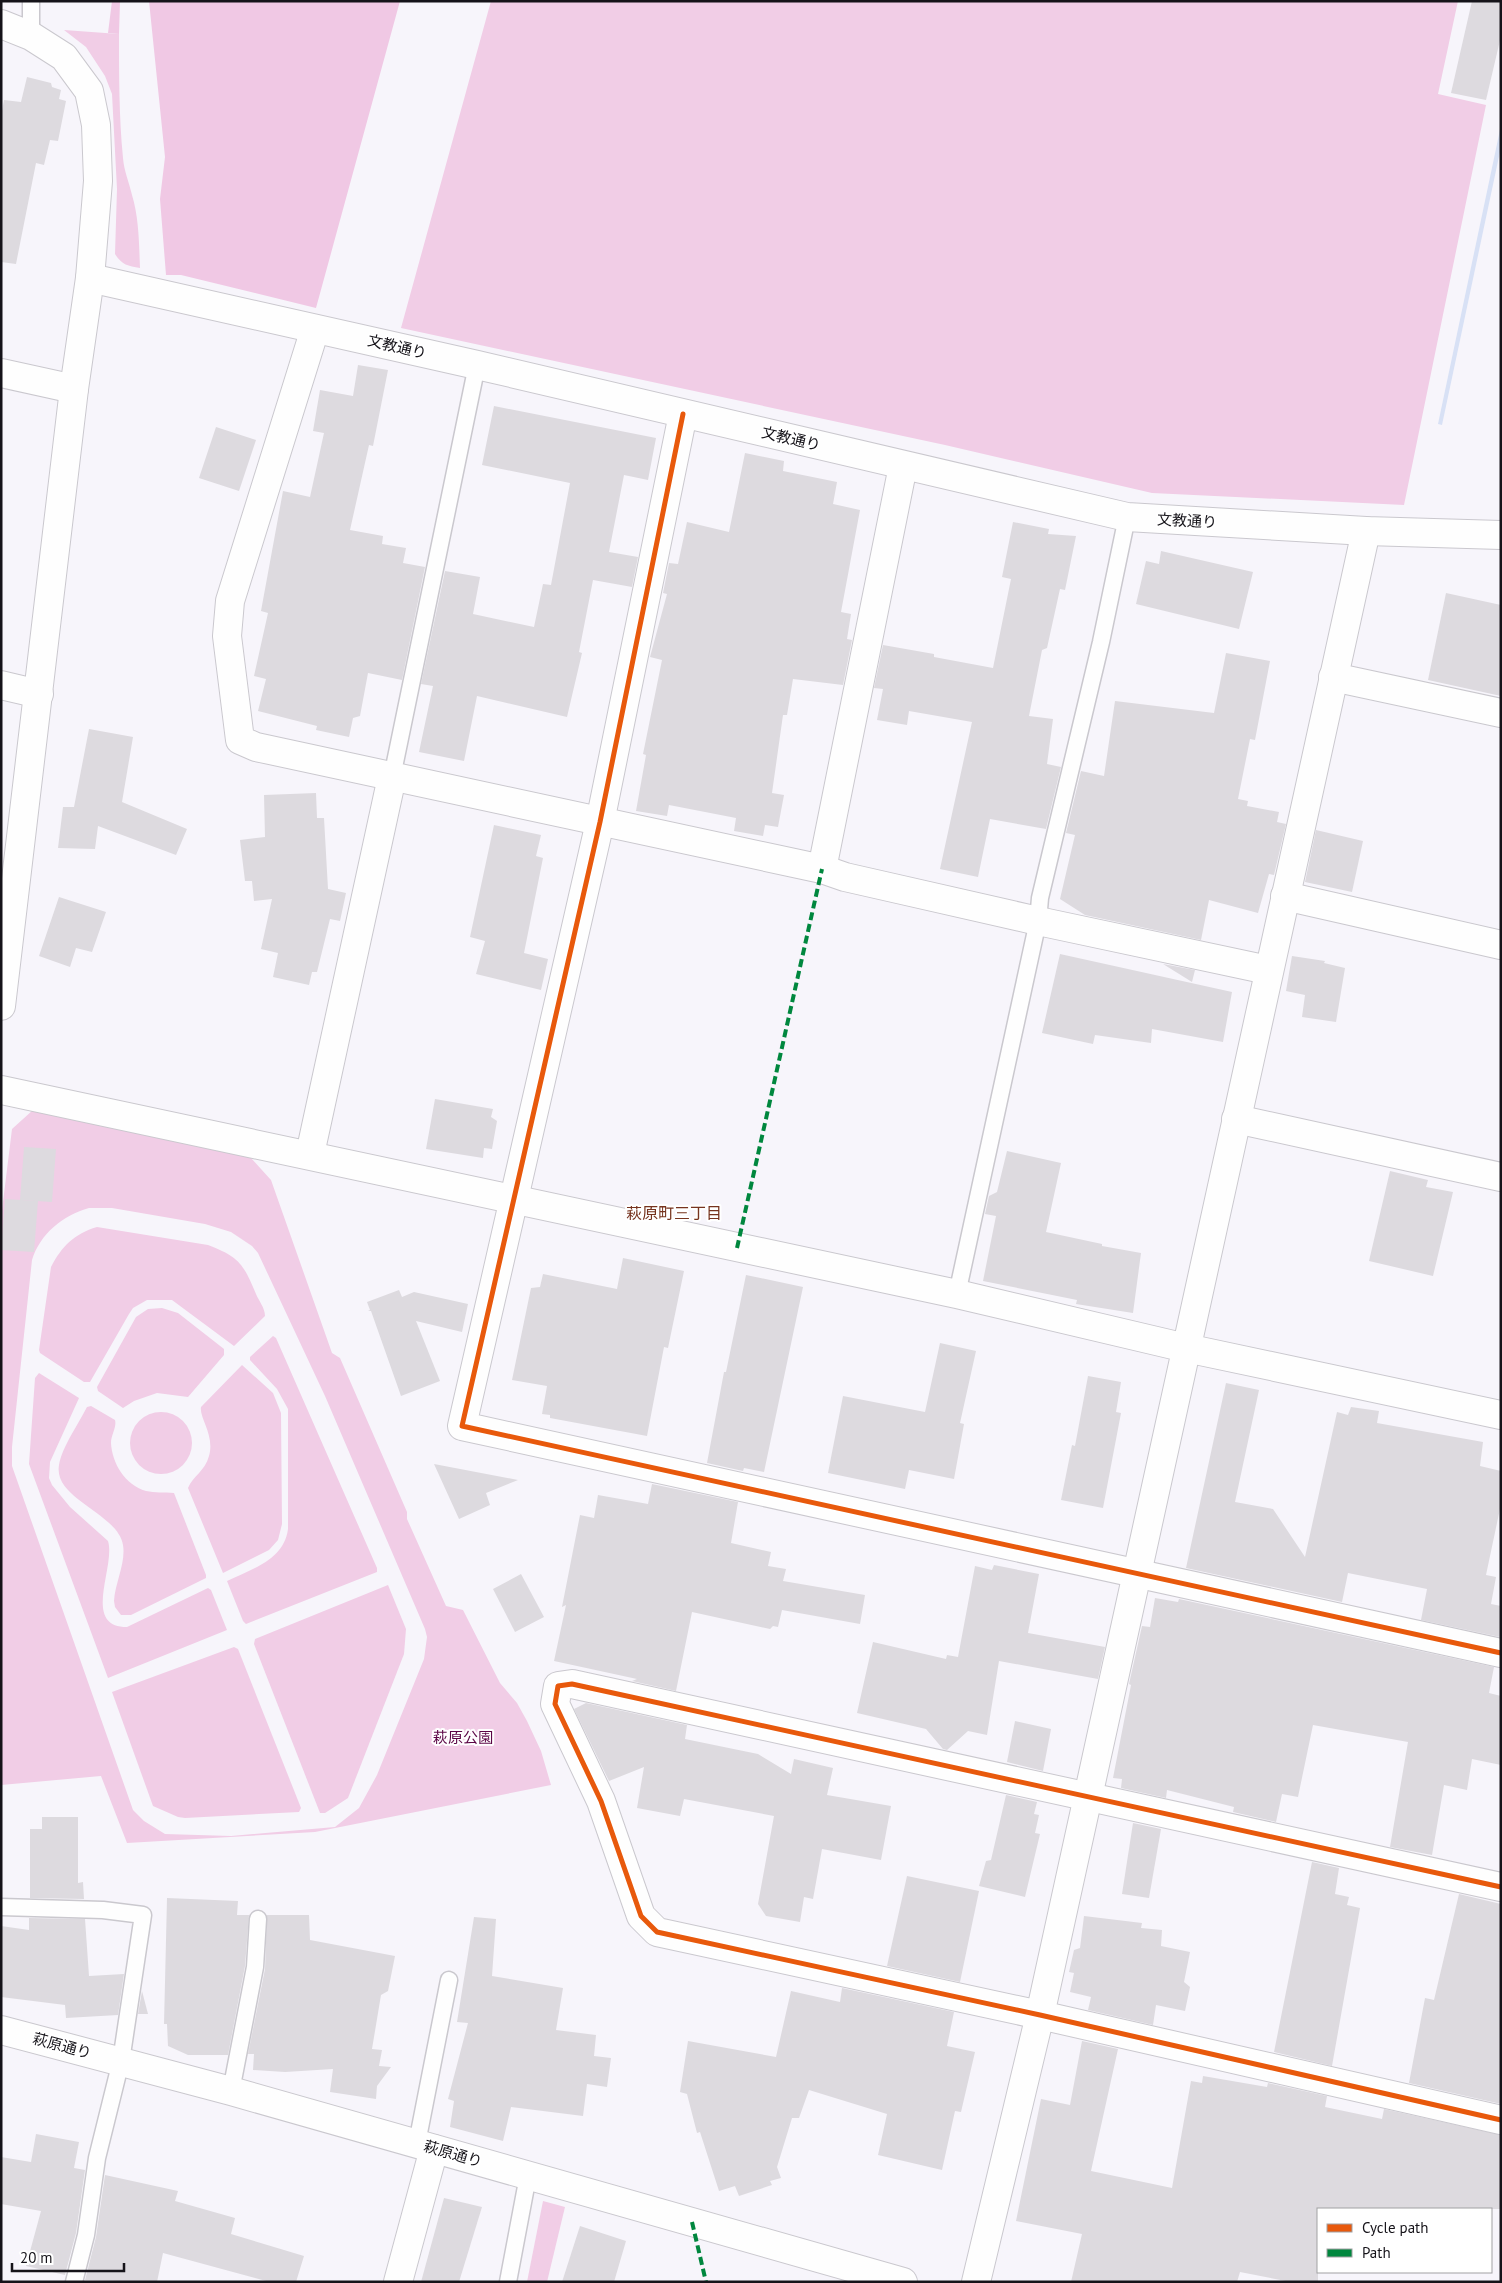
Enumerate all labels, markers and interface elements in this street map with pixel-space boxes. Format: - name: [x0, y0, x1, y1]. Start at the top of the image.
- street label: 文教通り: [366, 331, 428, 363]
- street label: 文教通り: [760, 423, 822, 455]
- street label: 文教通り: [1157, 509, 1217, 532]
- district label: 萩原町三丁目: [626, 1203, 722, 1223]
- park label: 萩原公園: [433, 1728, 493, 1747]
- street label: 萩原通り: [31, 2029, 94, 2062]
- street label: 萩原通り: [422, 2136, 485, 2171]
- legend: [1317, 2208, 1492, 2273]
- text: Cycle path: [1362, 2218, 1428, 2237]
- scale bar: [12, 2240, 125, 2272]
- text: Path: [1362, 2243, 1391, 2262]
- text: 20 m: [20, 2248, 53, 2267]

